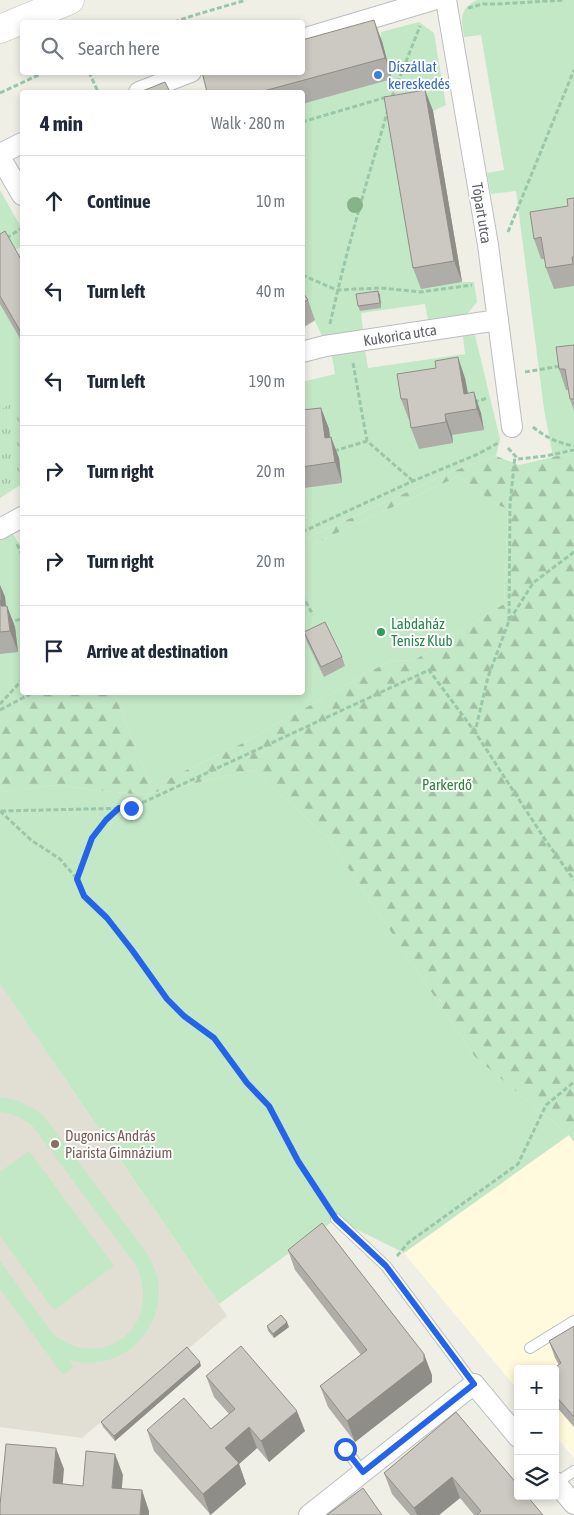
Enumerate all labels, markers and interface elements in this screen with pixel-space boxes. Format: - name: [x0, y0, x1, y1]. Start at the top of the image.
- search box: [20, 20, 305, 75]
- icon: search: [38, 34, 66, 62]
- text: Search here: [78, 37, 160, 59]
- place label: Díszállat kereskedés: [388, 58, 450, 92]
- marker: Díszállat kereskedés: [372, 69, 384, 81]
- text: 4 min: [40, 111, 83, 135]
- text: Walk · 280 m: [211, 114, 285, 132]
- street label: Tópart utca: [469, 181, 495, 245]
- icon: ahead: [40, 187, 68, 215]
- text: Continue: [87, 190, 151, 212]
- text: 10 m: [256, 192, 285, 210]
- icon: left: [40, 277, 68, 305]
- text: Turn left: [87, 280, 145, 302]
- text: 40 m: [256, 282, 285, 300]
- street label: Kukorica utca: [362, 321, 438, 349]
- icon: left: [40, 367, 68, 395]
- text: Turn left: [87, 370, 145, 392]
- text: 190 m: [249, 372, 285, 390]
- icon: right: [40, 457, 68, 485]
- text: Turn right: [87, 460, 154, 482]
- text: 20 m: [256, 462, 285, 480]
- icon: right: [40, 547, 68, 575]
- text: Turn right: [87, 550, 154, 572]
- text: 20 m: [256, 552, 285, 570]
- place label: Labdaház Tenisz Klub: [391, 615, 453, 649]
- marker: Labdaház Tenisz Klub: [375, 626, 387, 638]
- icon: arrive: [40, 637, 68, 665]
- text: Arrive at destination: [87, 640, 228, 662]
- park label: Parkerdő: [422, 776, 472, 793]
- route end: [120, 797, 143, 820]
- place label: Dugonics András Piarista Gimnázium: [65, 1127, 172, 1161]
- marker: Dugonics András Piarista Gimnázium: [49, 1138, 61, 1150]
- map controls: [514, 1365, 559, 1500]
- button: +: [514, 1365, 559, 1410]
- button: −: [514, 1410, 559, 1455]
- route start: [334, 1438, 357, 1461]
- button: layers: [514, 1455, 559, 1500]

